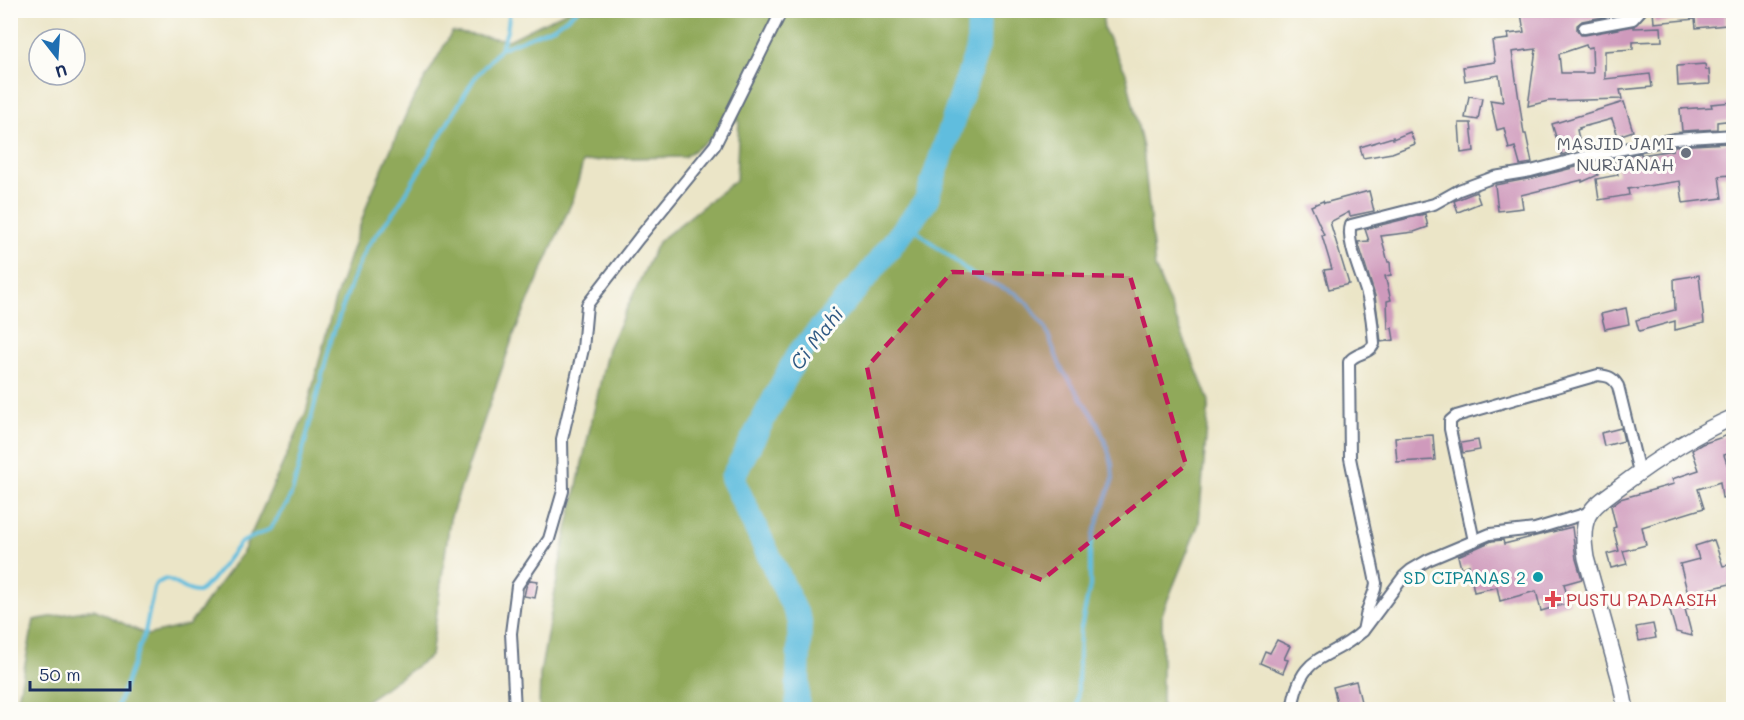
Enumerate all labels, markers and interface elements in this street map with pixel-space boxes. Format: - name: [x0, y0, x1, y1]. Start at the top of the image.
- north arrow: [27, 27, 87, 87]
- text: U: [53, 60, 70, 84]
- place label: MASJID JAMI NURJANAH: [1557, 131, 1674, 176]
- marker: MASJID JAMI NURJANAH: [1679, 146, 1693, 160]
- water label: Ci Mahi: [783, 301, 849, 375]
- place label: SD CIPANAS 2: [1403, 565, 1526, 589]
- marker: SD CIPANAS 2: [1531, 570, 1545, 584]
- place label: PUSTU PADAASIH: [1566, 587, 1717, 611]
- marker: PUSTU PADAASIH: [1544, 590, 1562, 608]
- scale bar: [30, 654, 130, 692]
- text: 50 m: [39, 662, 81, 686]

